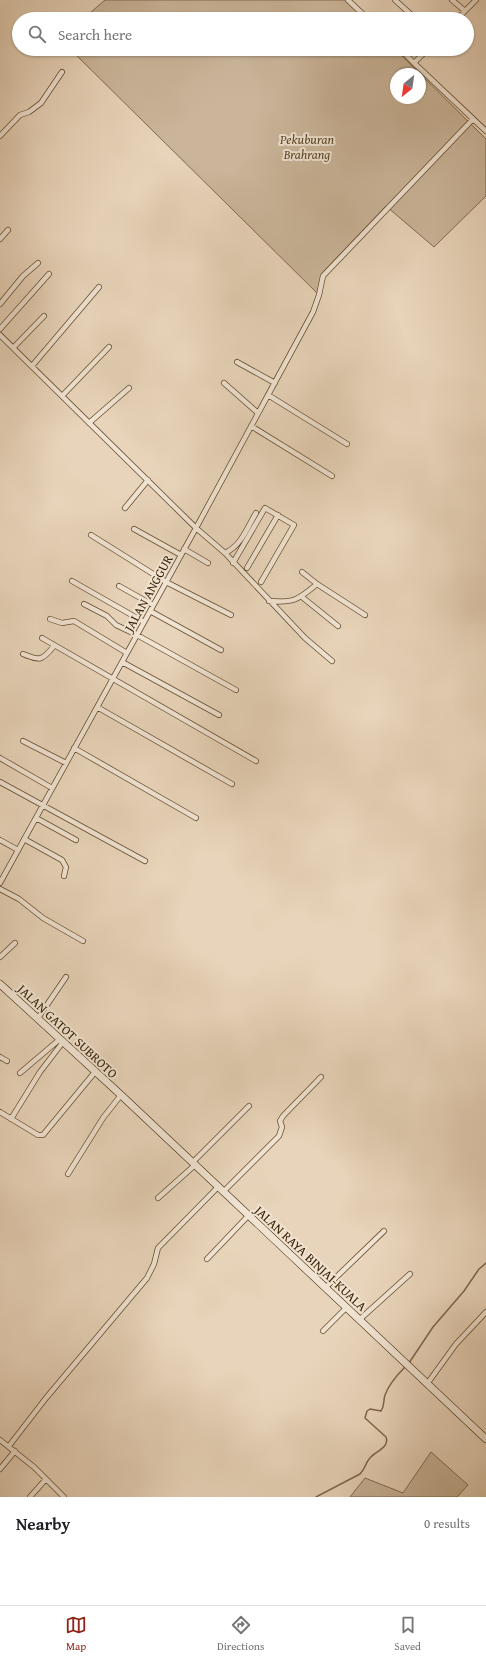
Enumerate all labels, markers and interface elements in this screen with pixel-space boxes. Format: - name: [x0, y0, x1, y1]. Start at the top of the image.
- search box: [12, 12, 474, 56]
- icon: search: [26, 23, 48, 45]
- text: Search here: [58, 24, 132, 45]
- north arrow: [390, 68, 426, 104]
- park label: Pekuburan Brahrang: [279, 130, 334, 164]
- street label: JALAN ANGGUR: [118, 551, 178, 637]
- street label: JALAN GATOT SUBROTO: [12, 979, 122, 1083]
- street label: JALAN RAYA BINJAI-KUALA: [249, 1200, 371, 1316]
- text: Nearby: [16, 1511, 70, 1536]
- text: 0 results: [424, 1514, 470, 1533]
- tab: Map: [65, 1614, 87, 1654]
- tab: Directions: [217, 1614, 264, 1654]
- tab: Saved: [394, 1614, 421, 1654]

